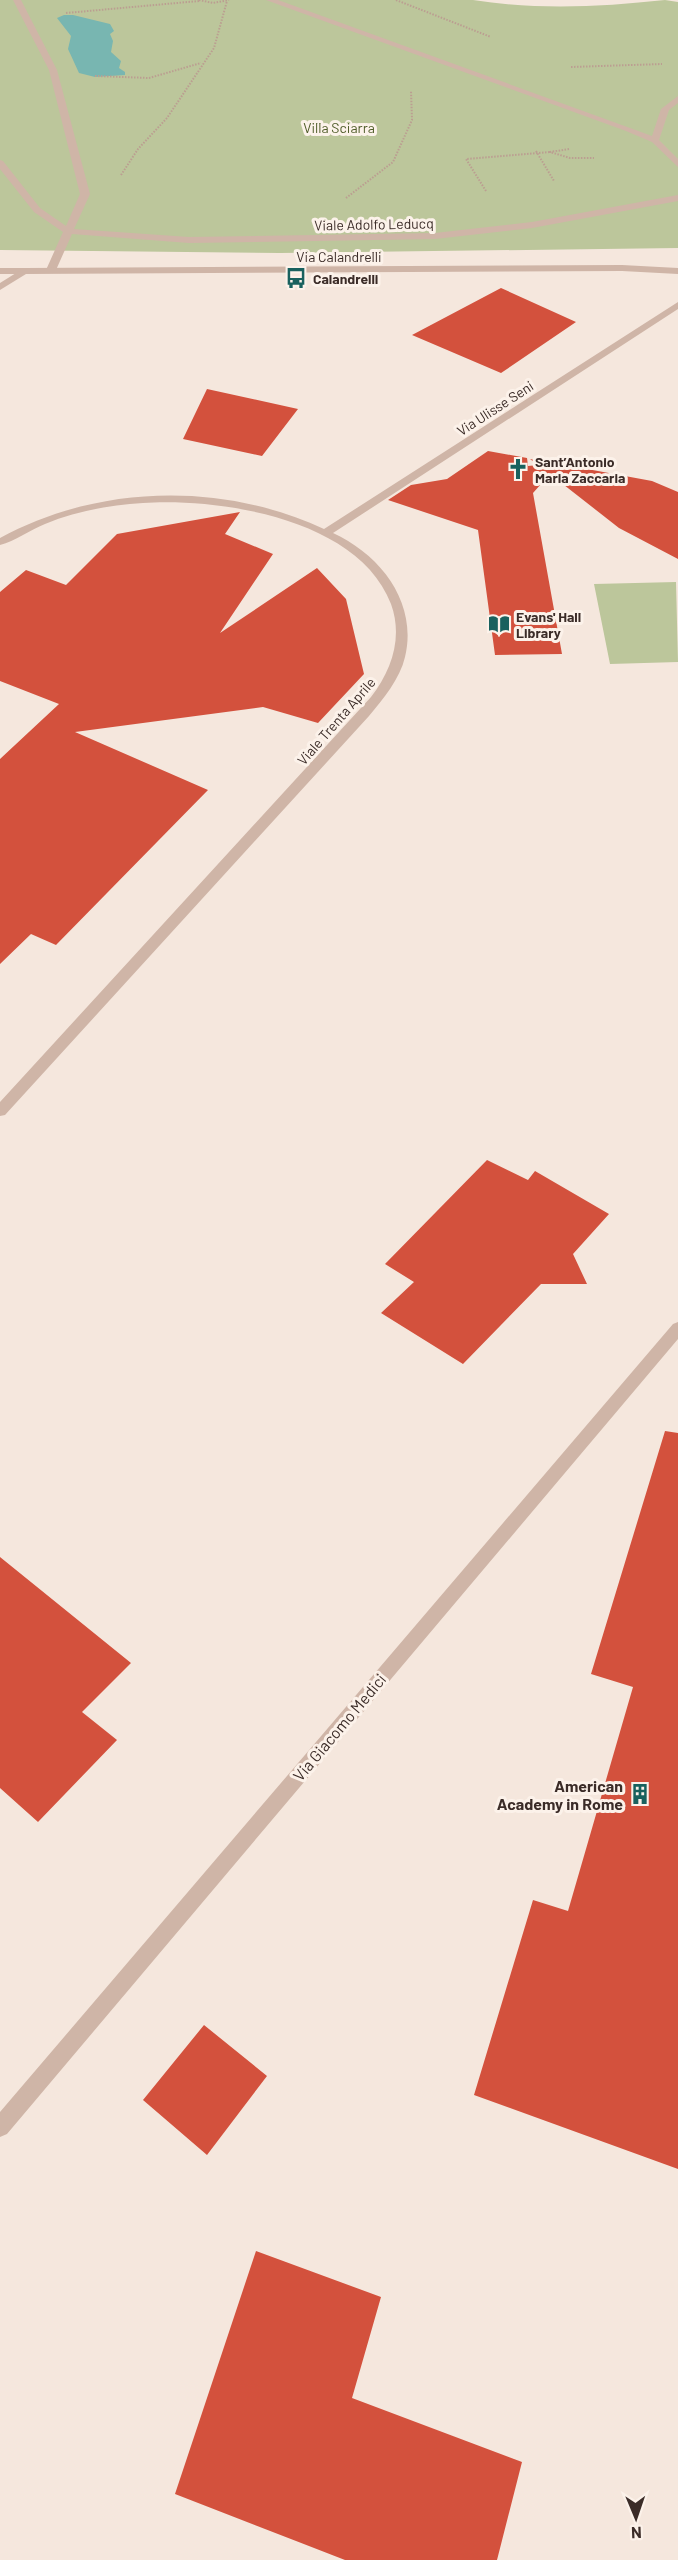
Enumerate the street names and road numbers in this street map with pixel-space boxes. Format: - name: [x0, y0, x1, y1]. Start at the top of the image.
- street label: Viale Adolfo Leducq: [314, 214, 434, 234]
- street label: Via Calandrelli: [296, 248, 382, 265]
- street label: Via Ulisse Seni: [454, 377, 536, 439]
- street label: Viale Trenta Aprile: [293, 674, 379, 768]
- street label: Via Giacomo Medici: [289, 1670, 389, 1784]

